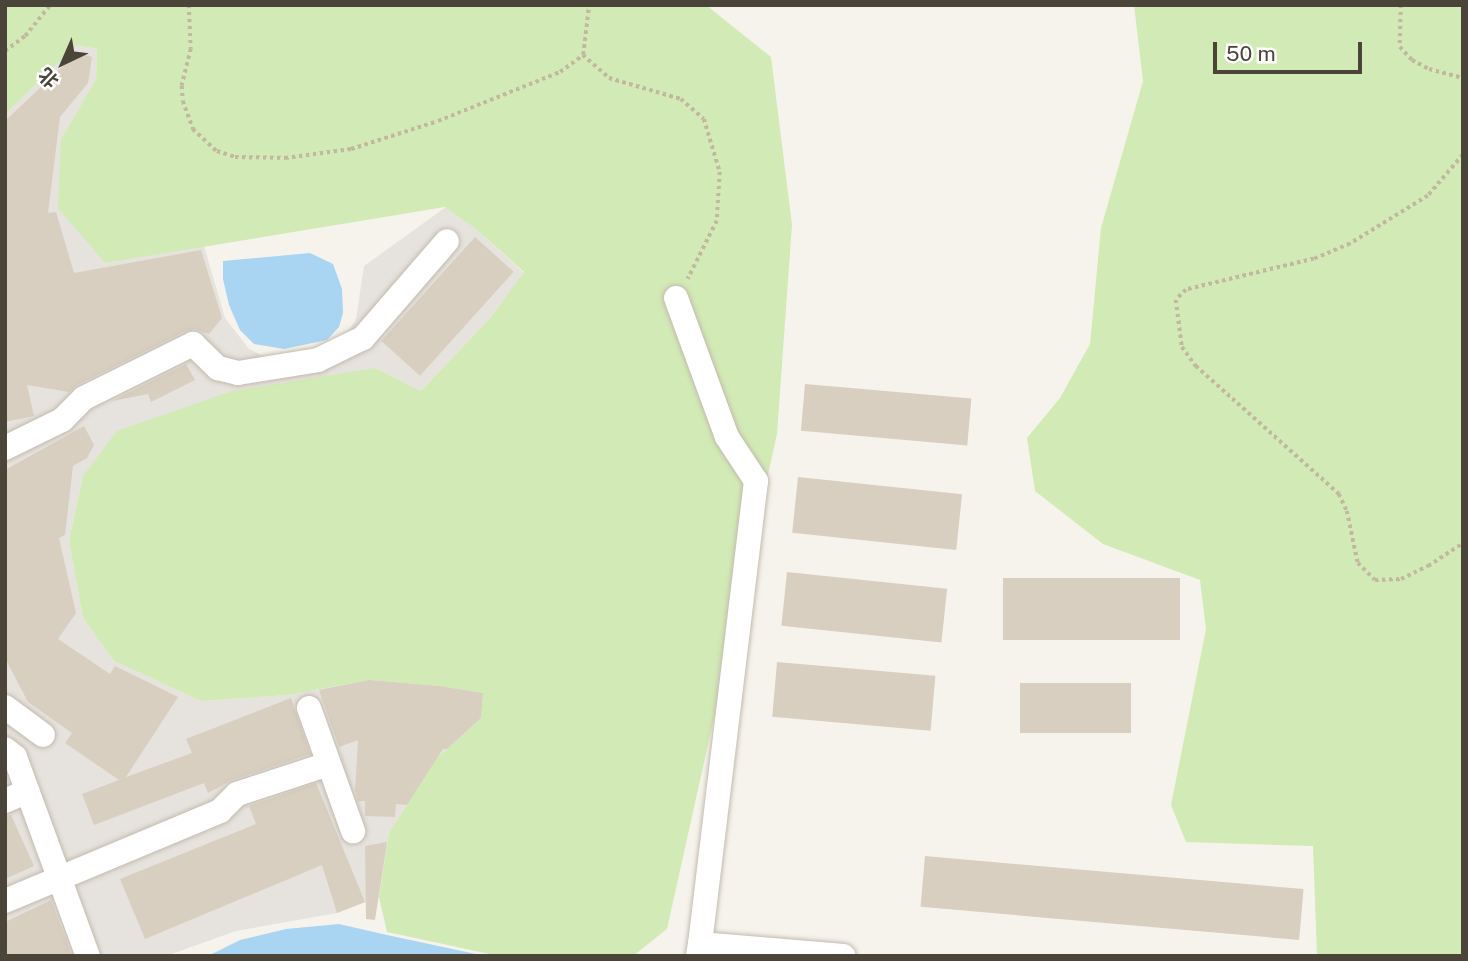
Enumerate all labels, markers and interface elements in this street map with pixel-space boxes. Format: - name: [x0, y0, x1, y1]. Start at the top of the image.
- north arrow: [28, 28, 98, 98]
- scale bar: [1216, 28, 1365, 72]
- text: 50 m: [1226, 41, 1276, 66]
- text: 北: [34, 64, 63, 93]

